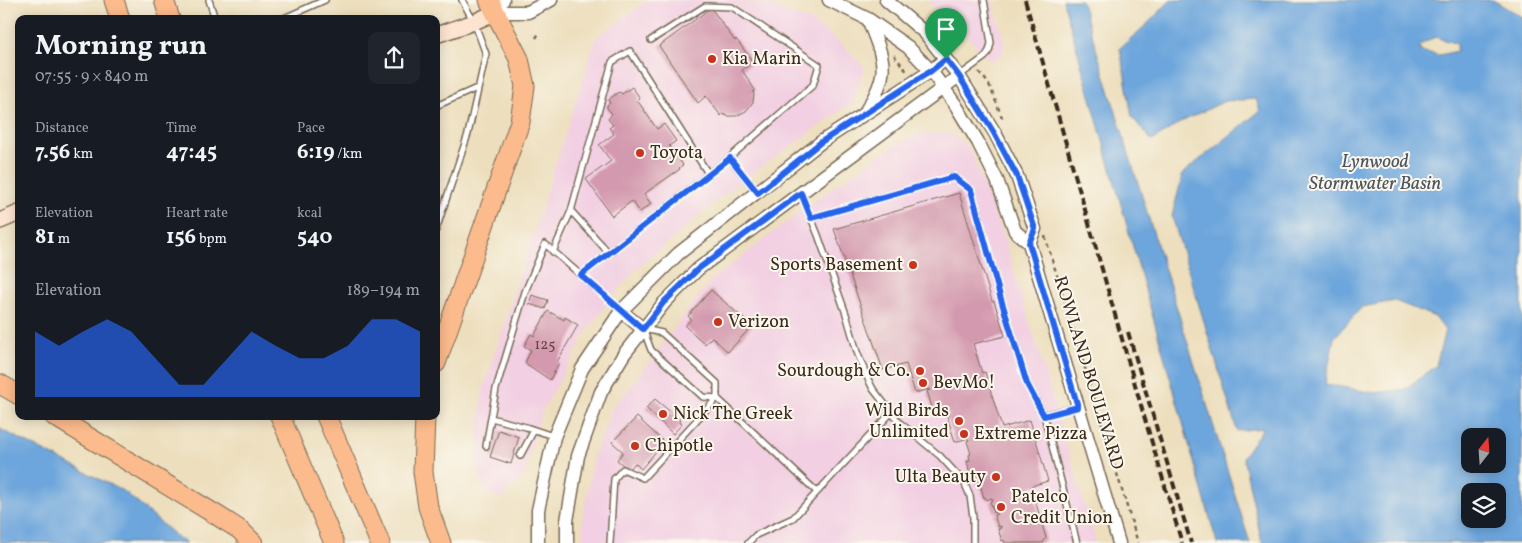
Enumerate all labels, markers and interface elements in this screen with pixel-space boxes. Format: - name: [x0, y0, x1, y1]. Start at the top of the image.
- pin: [925, 8, 967, 59]
- icon: arrive: [932, 15, 960, 43]
- text: Morning run: [35, 27, 207, 66]
- button: share: [368, 32, 420, 84]
- place label: Kia Marin: [722, 47, 802, 72]
- marker: Kia Marin: [706, 53, 718, 65]
- text: 07:55 · 9 × 840 m: [35, 66, 148, 88]
- text: Distance: [35, 119, 89, 138]
- text: Time: [166, 119, 197, 138]
- text: Pace: [297, 119, 325, 138]
- text: 7.56: [35, 138, 70, 167]
- text: 47:45: [166, 138, 217, 167]
- text: 6:19: [297, 138, 335, 167]
- place label: Toyota: [650, 141, 703, 166]
- text: km: [70, 145, 93, 164]
- text: /km: [335, 145, 362, 164]
- marker: Toyota: [634, 147, 646, 159]
- water label: Lynwood Stormwater Basin: [1309, 149, 1441, 197]
- text: Elevation: [35, 204, 93, 223]
- text: Heart rate: [166, 204, 228, 223]
- text: kcal: [297, 204, 322, 223]
- text: 81: [35, 223, 55, 252]
- text: 156: [166, 223, 196, 252]
- text: 540: [297, 223, 332, 252]
- text: m: [55, 230, 70, 249]
- text: bpm: [196, 230, 227, 249]
- place label: Sports Basement: [770, 253, 903, 278]
- marker: Sports Basement: [907, 259, 919, 271]
- street label: ROWLAND BOULEVARD: [1047, 273, 1129, 473]
- text: Elevation: [35, 280, 102, 302]
- text: 189–194 m: [347, 280, 420, 302]
- place label: Verizon: [728, 310, 790, 335]
- marker: Verizon: [712, 316, 724, 328]
- house number: 125: [534, 335, 556, 356]
- place label: Sourdough & Co.: [777, 359, 910, 384]
- marker: Sourdough & Co.: [914, 365, 926, 377]
- place label: BevMo!: [933, 371, 995, 396]
- marker: BevMo!: [917, 377, 929, 389]
- place label: Wild Birds Unlimited: [865, 399, 949, 445]
- place label: Nick The Greek: [673, 402, 793, 427]
- marker: Nick The Greek: [657, 408, 669, 420]
- marker: Wild Birds Unlimited: [953, 415, 965, 427]
- place label: Extreme Pizza: [974, 422, 1088, 447]
- marker: Extreme Pizza: [958, 428, 970, 440]
- north arrow: [1461, 428, 1506, 472]
- map controls: [1461, 428, 1506, 528]
- place label: Chipotle: [645, 434, 713, 459]
- marker: Chipotle: [629, 440, 641, 452]
- place label: Ulta Beauty: [895, 465, 986, 490]
- marker: Ulta Beauty: [990, 471, 1002, 483]
- button: layers: [1461, 483, 1506, 528]
- place label: Patelco Credit Union: [1011, 485, 1113, 531]
- marker: Patelco Credit Union: [995, 501, 1007, 513]

